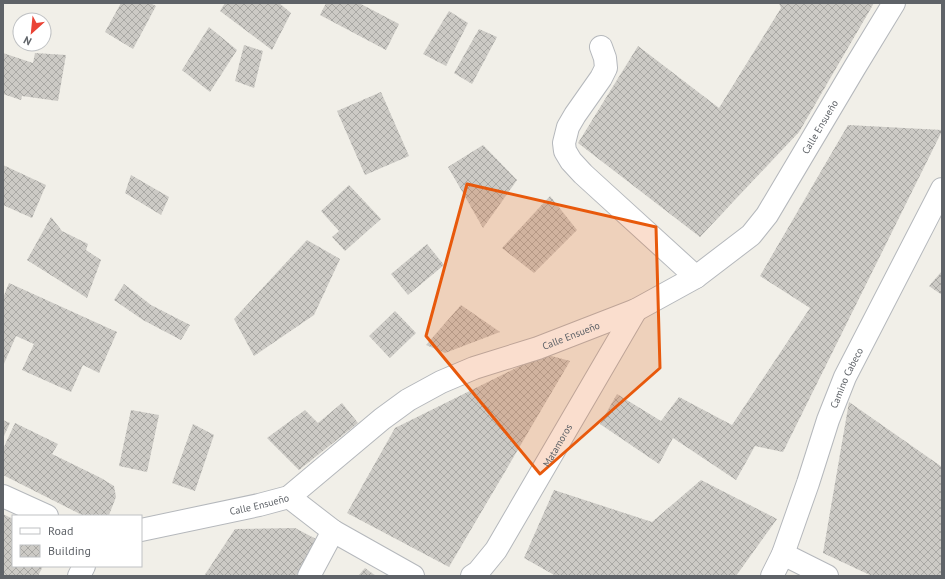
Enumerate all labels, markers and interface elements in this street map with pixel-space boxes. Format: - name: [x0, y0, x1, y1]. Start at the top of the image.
- north arrow: [12, 12, 52, 52]
- text: N: [21, 33, 34, 49]
- street label: Calle Ensueño: [799, 97, 841, 156]
- street label: Calle Ensueño: [540, 318, 601, 352]
- street label: Camino Cabeco: [827, 345, 866, 410]
- street label: Matamoros: [540, 421, 575, 469]
- street label: Calle Ensueño: [228, 491, 290, 518]
- legend: [12, 515, 142, 567]
- text: Road: [48, 523, 73, 538]
- text: Building: [48, 543, 91, 558]

